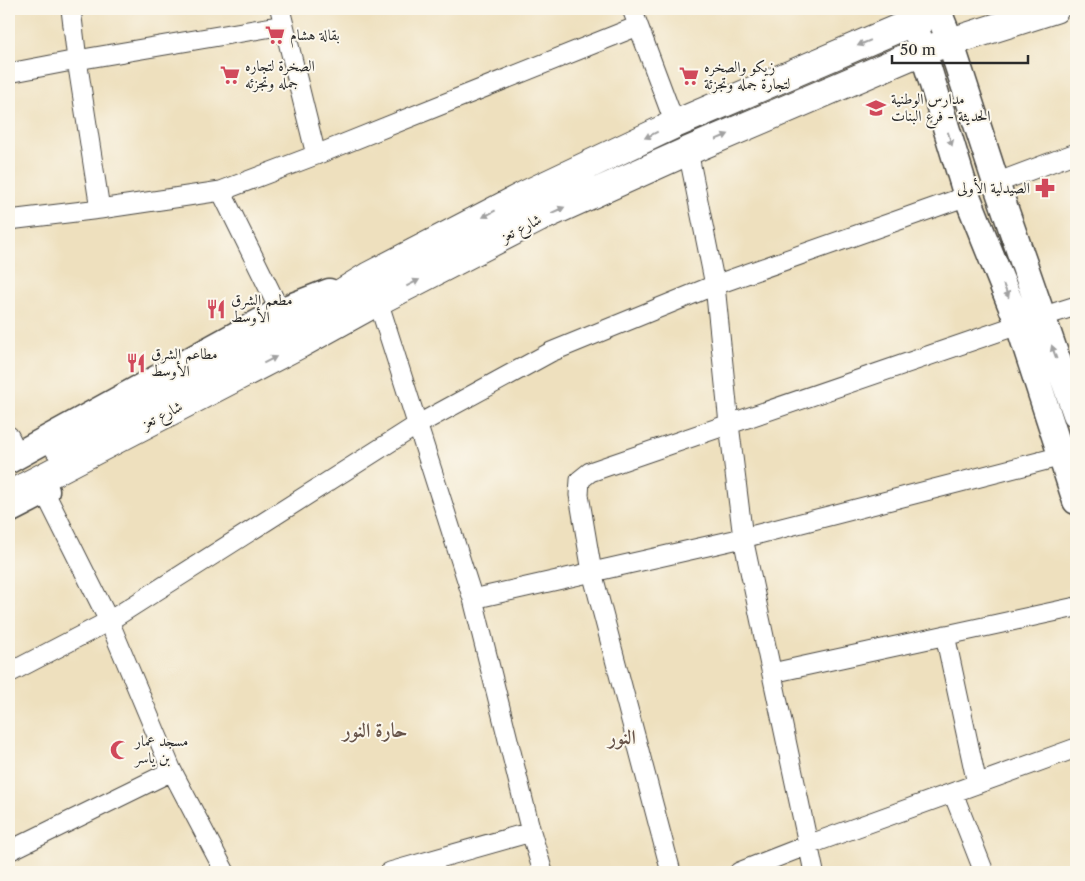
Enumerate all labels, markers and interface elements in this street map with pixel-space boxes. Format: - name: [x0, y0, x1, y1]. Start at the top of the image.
- supermarket icon: بقالة هشام: [264, 24, 286, 46]
- place label: بقالة هشام: [290, 25, 340, 48]
- scale bar: [892, 32, 1029, 64]
- one-way arrow: [857, 39, 871, 47]
- text: 50 m: [900, 40, 936, 59]
- place label: الصخرة لتجاره جمله وتجزئه: [245, 56, 315, 93]
- place label: زيكو والصخره لتجارة جمله وتجزئة: [704, 57, 790, 94]
- supermarket icon: الصخرة لتجاره جمله وتجزئه: [219, 64, 241, 86]
- supermarket icon: زيكو والصخره لتجارة جمله وتجزئة: [678, 65, 700, 87]
- place label: مدارس الوطنية الحديثة - فرع البنات: [891, 89, 990, 129]
- school or university icon: مدارس الوطنية الحديثة - فرع البنات: [865, 97, 887, 119]
- one-way arrow: [644, 131, 658, 139]
- one-way arrow: [715, 132, 729, 140]
- one-way arrow: [946, 132, 954, 147]
- place label: الصيدلية الأولى: [957, 177, 1030, 197]
- pharmacy icon: الصيدلية الأولى: [1034, 177, 1056, 199]
- one-way arrow: [551, 205, 565, 213]
- street label: شارع تعز: [495, 209, 546, 250]
- one-way arrow: [482, 210, 496, 218]
- one-way arrow: [406, 279, 420, 287]
- one-way arrow: [1002, 284, 1010, 299]
- place label: مطعم الشرق الأوسط: [231, 290, 293, 326]
- restaurant icon: مطعم الشرق الأوسط: [205, 298, 227, 320]
- place label: مطاعم الشرق الأوسط: [151, 344, 218, 380]
- one-way arrow: [1050, 344, 1058, 359]
- restaurant icon: مطاعم الشرق الأوسط: [125, 352, 147, 374]
- one-way arrow: [262, 356, 277, 364]
- street label: شارع تعز: [136, 396, 187, 437]
- district label: حارة النور: [341, 718, 407, 743]
- district label: النور: [606, 725, 636, 750]
- place label: مسجد عمار بن ياسر: [133, 731, 188, 768]
- mosque icon: مسجد عمار بن ياسر: [109, 739, 131, 761]

